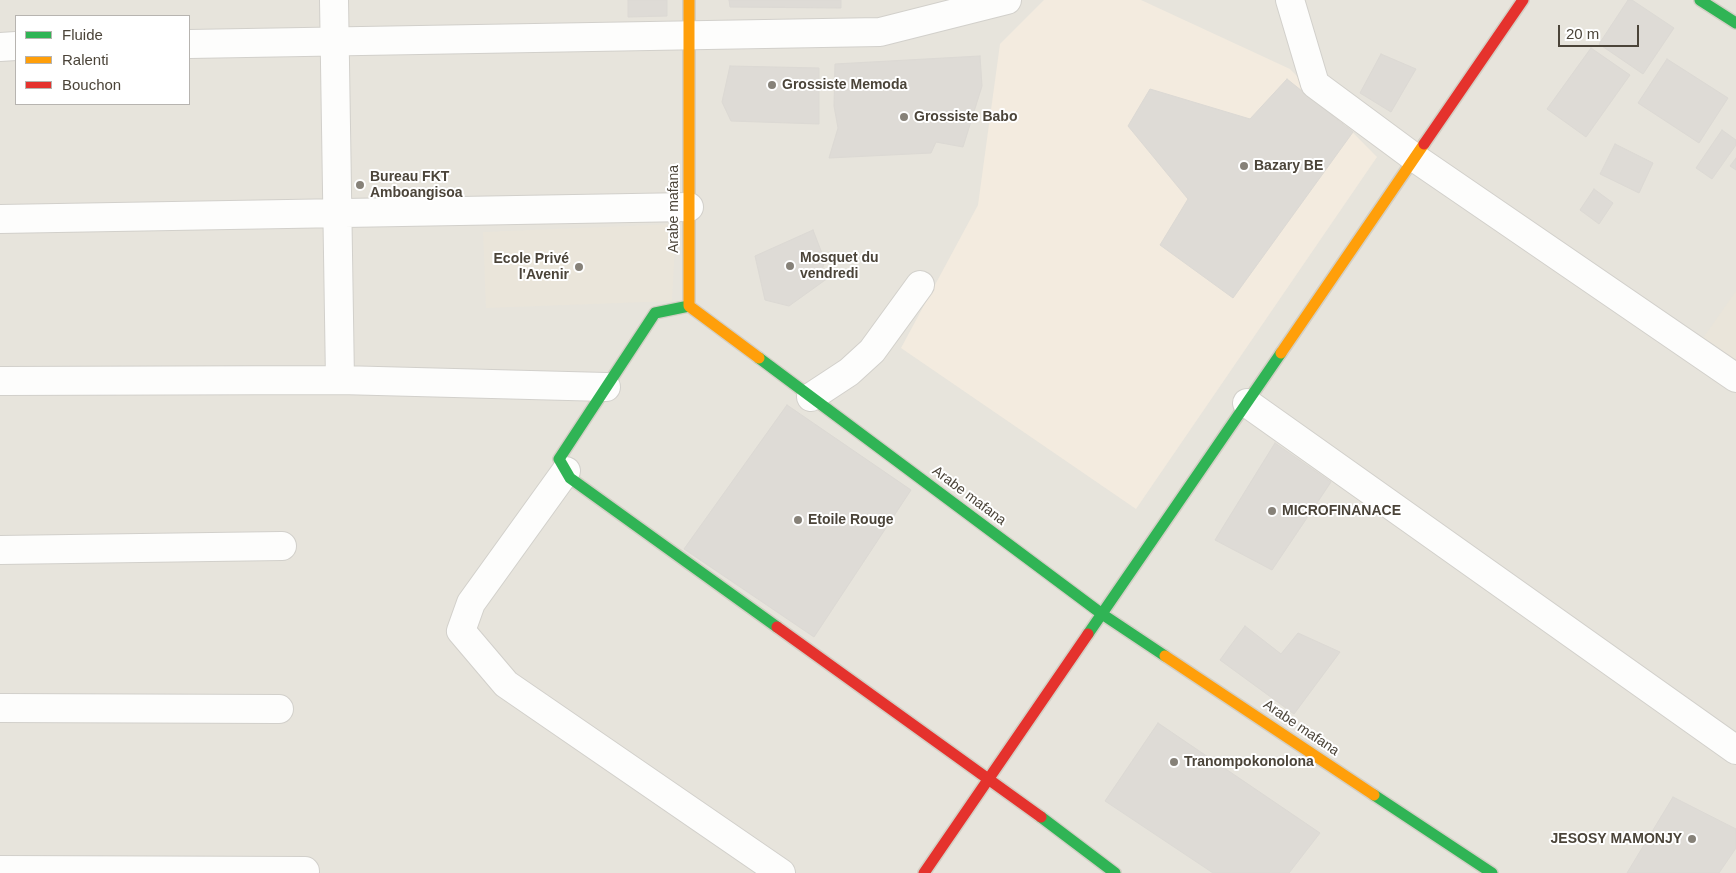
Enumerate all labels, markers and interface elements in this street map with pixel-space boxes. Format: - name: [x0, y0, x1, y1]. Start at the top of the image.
- legend: [15, 15, 190, 105]
- scale bar: [1561, 15, 1642, 47]
- text: 20 m: [1566, 25, 1599, 42]
- text: Fluide: [62, 26, 103, 43]
- text: Ralenti: [62, 51, 109, 68]
- text: Bouchon: [62, 76, 121, 93]
- place label: Grossiste Memoda: [782, 77, 907, 93]
- marker: Grossiste Memoda: [766, 79, 778, 91]
- place label: Grossiste Babo: [914, 109, 1017, 125]
- marker: Grossiste Babo: [898, 111, 910, 123]
- place label: Bazary BE: [1254, 158, 1323, 174]
- marker: Bazary BE: [1238, 160, 1250, 172]
- street label: Arabe mafana: [666, 165, 682, 253]
- place label: Bureau FKT Amboangisoa: [370, 169, 463, 202]
- marker: Bureau FKT Amboangisoa: [354, 179, 366, 191]
- place label: Mosquet du vendredi: [800, 250, 879, 282]
- place label: Ecole Privé l'Avenir: [494, 251, 569, 284]
- marker: Mosquet du vendredi: [784, 260, 796, 272]
- marker: Ecole Privé l'Avenir: [573, 261, 585, 273]
- street label: Arabe mafana: [929, 463, 1009, 529]
- place label: MICROFINANACE: [1282, 503, 1401, 519]
- marker: MICROFINANACE: [1266, 505, 1278, 517]
- place label: Etoile Rouge: [808, 512, 894, 528]
- marker: Etoile Rouge: [792, 514, 804, 526]
- street label: Arabe mafana: [1260, 696, 1342, 760]
- place label: Tranompokonolona: [1184, 754, 1314, 770]
- marker: Tranompokonolona: [1168, 756, 1180, 768]
- place label: JESOSY MAMONJY: [1551, 831, 1682, 847]
- marker: JESOSY MAMONJY: [1686, 833, 1698, 845]

